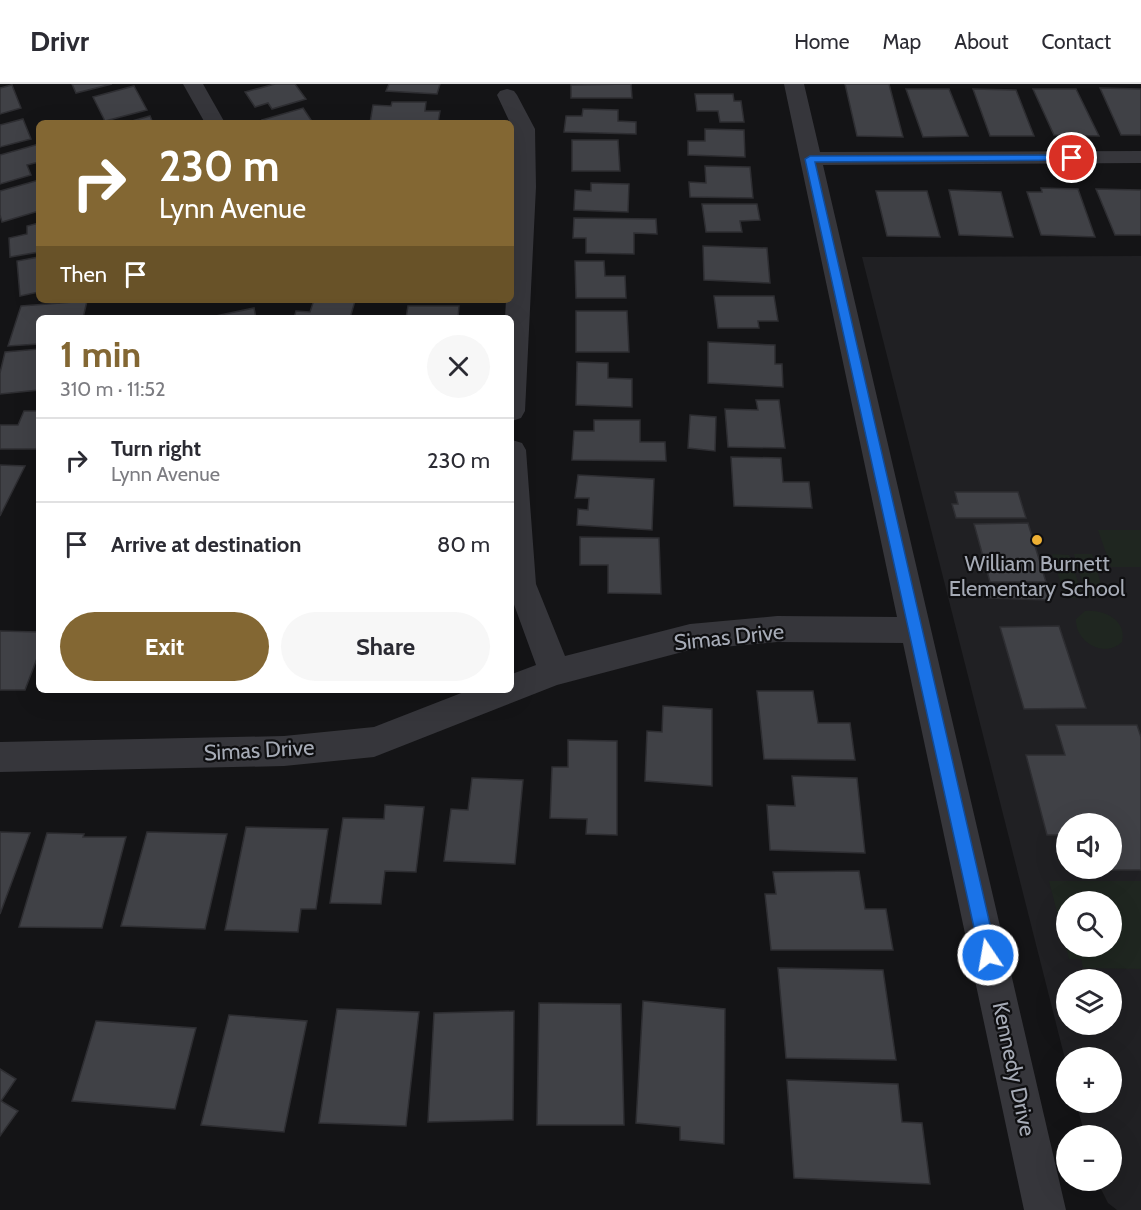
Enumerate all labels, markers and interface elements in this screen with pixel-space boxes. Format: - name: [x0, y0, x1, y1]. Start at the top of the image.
- text: Drivr: [30, 24, 89, 58]
- text: Home: [794, 29, 850, 54]
- text: Map: [883, 29, 921, 54]
- text: About: [954, 29, 1008, 54]
- text: Contact: [1041, 29, 1111, 54]
- pin: [1046, 132, 1097, 183]
- text: 230 m: [159, 140, 279, 192]
- icon: arrive: [1055, 141, 1088, 174]
- icon: right: [60, 144, 138, 222]
- text: Lynn Avenue: [159, 192, 306, 225]
- icon: arrive: [119, 258, 152, 291]
- text: Then: [60, 261, 107, 288]
- text: 1 min: [60, 332, 141, 376]
- button: close: [427, 335, 490, 398]
- text: 310 m · 11:52: [60, 377, 166, 401]
- text: Turn right: [111, 435, 201, 462]
- icon: right: [60, 444, 93, 477]
- text: 230 m: [427, 447, 490, 474]
- text: Lynn Avenue: [111, 462, 220, 486]
- icon: arrive: [60, 528, 93, 561]
- text: Arrive at destination: [111, 531, 301, 558]
- text: 80 m: [437, 531, 490, 558]
- marker: William Burnett Elementary School: [1030, 533, 1044, 547]
- place label: William Burnett Elementary School: [949, 550, 1126, 602]
- button: Exit: [60, 612, 269, 681]
- button: Share: [281, 612, 490, 681]
- street label: Simas Drive: [673, 618, 785, 656]
- street label: Simas Drive: [203, 734, 315, 766]
- map controls: [1056, 813, 1122, 1191]
- button: sound: [1056, 813, 1122, 879]
- button: search: [1056, 891, 1122, 957]
- position arrow: [956, 923, 1020, 987]
- button: layers: [1056, 969, 1122, 1035]
- street label: Kennedy Drive: [987, 999, 1041, 1139]
- button: +: [1056, 1047, 1122, 1113]
- button: −: [1056, 1125, 1122, 1191]

